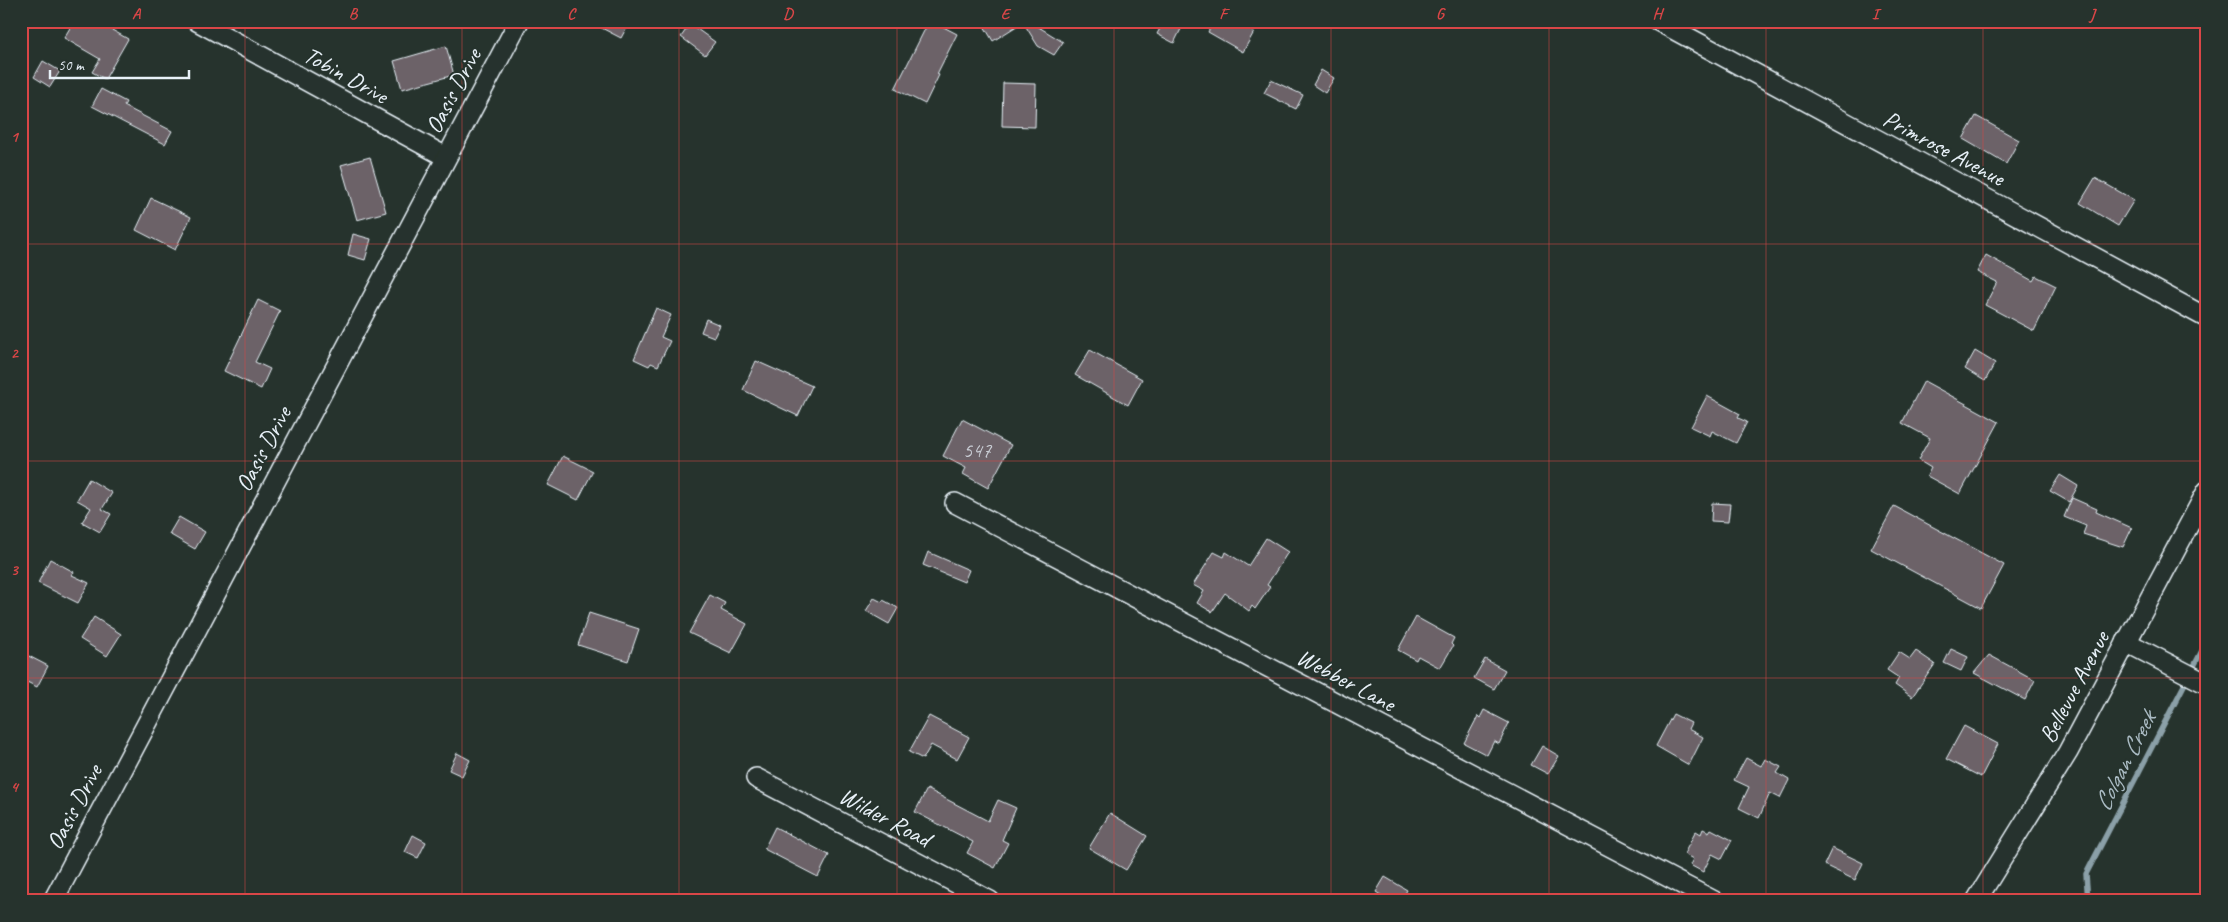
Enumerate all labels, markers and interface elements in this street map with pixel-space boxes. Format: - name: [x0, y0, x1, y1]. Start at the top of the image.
- text: A: [132, 4, 142, 24]
- text: B: [349, 4, 359, 24]
- text: C: [567, 4, 577, 24]
- text: D: [783, 4, 794, 24]
- text: E: [1001, 4, 1012, 24]
- text: F: [1219, 4, 1230, 24]
- text: G: [1436, 4, 1446, 24]
- text: H: [1652, 4, 1664, 24]
- text: I: [1872, 4, 1882, 24]
- text: J: [2088, 4, 2097, 24]
- street label: Tobin Drive: [299, 40, 395, 111]
- street label: Oasis Drive: [418, 41, 489, 139]
- scale bar: [50, 48, 189, 80]
- text: 50 m: [58, 56, 85, 75]
- street label: Primrose Avenue: [1878, 103, 2012, 194]
- text: 1: [10, 127, 19, 147]
- text: 2: [10, 343, 19, 363]
- street label: Oasis Drive: [228, 399, 299, 497]
- house number: 547: [963, 437, 993, 463]
- text: 3: [10, 560, 19, 580]
- street label: Bellevue Avenue: [2032, 624, 2117, 748]
- street label: Webber Lane: [1292, 642, 1402, 719]
- water label: Colgan Creek: [2086, 703, 2165, 816]
- street label: Oasis Drive: [39, 757, 110, 855]
- text: 4: [10, 777, 19, 797]
- street label: Wilder Road: [834, 780, 939, 855]

